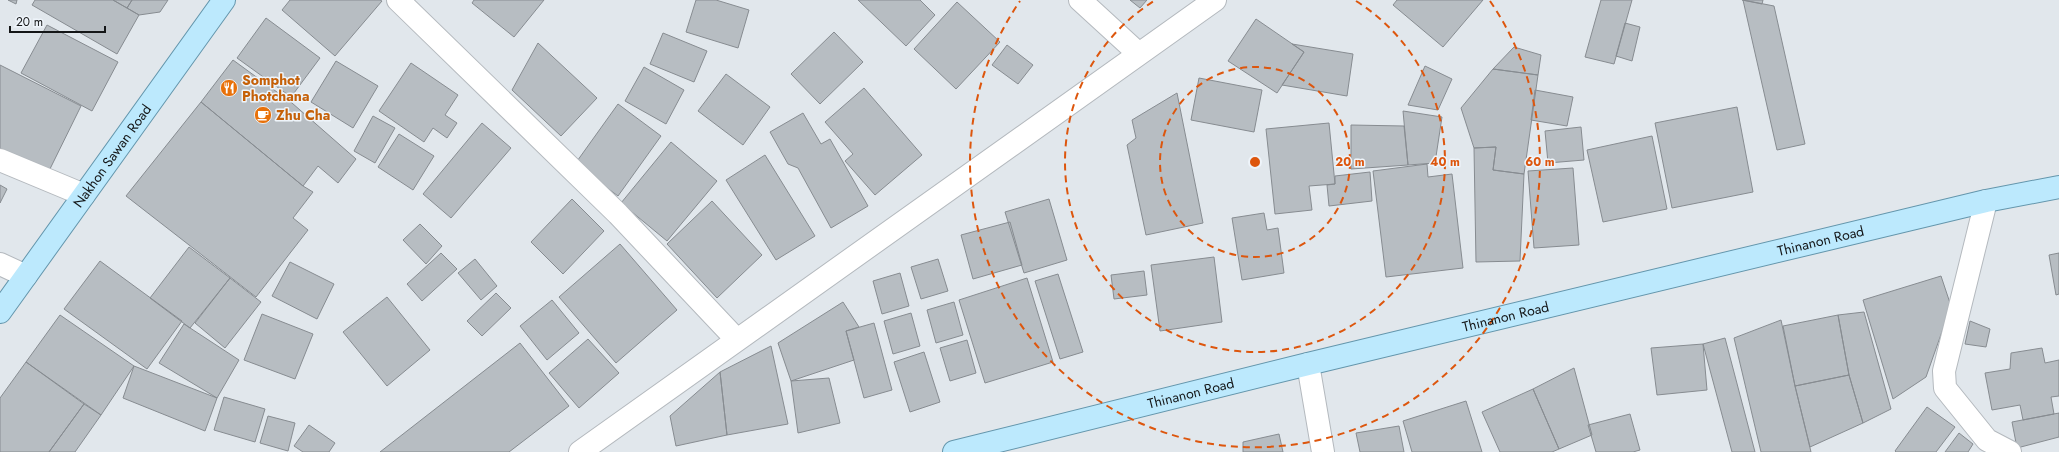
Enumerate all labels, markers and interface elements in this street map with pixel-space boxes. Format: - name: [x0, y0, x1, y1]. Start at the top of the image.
- scale bar: [10, 8, 105, 34]
- text: 20 m: [16, 13, 43, 31]
- place label: Somphot Photchana: [242, 70, 309, 106]
- restaurant icon: Somphot Photchana: [219, 78, 239, 98]
- street label: Nakhon Sawan Road: [68, 100, 156, 212]
- cafe icon: Zhu Cha: [253, 105, 273, 125]
- place label: Zhu Cha: [276, 105, 330, 125]
- text: 20 m: [1335, 153, 1365, 171]
- text: 40 m: [1430, 153, 1460, 171]
- text: 60 m: [1525, 153, 1555, 171]
- centre of rings: [1248, 155, 1262, 169]
- street label: Thinanon Road: [1775, 221, 1866, 261]
- street label: Thinanon Road: [1460, 296, 1551, 337]
- street label: Thinanon Road: [1145, 373, 1236, 414]

